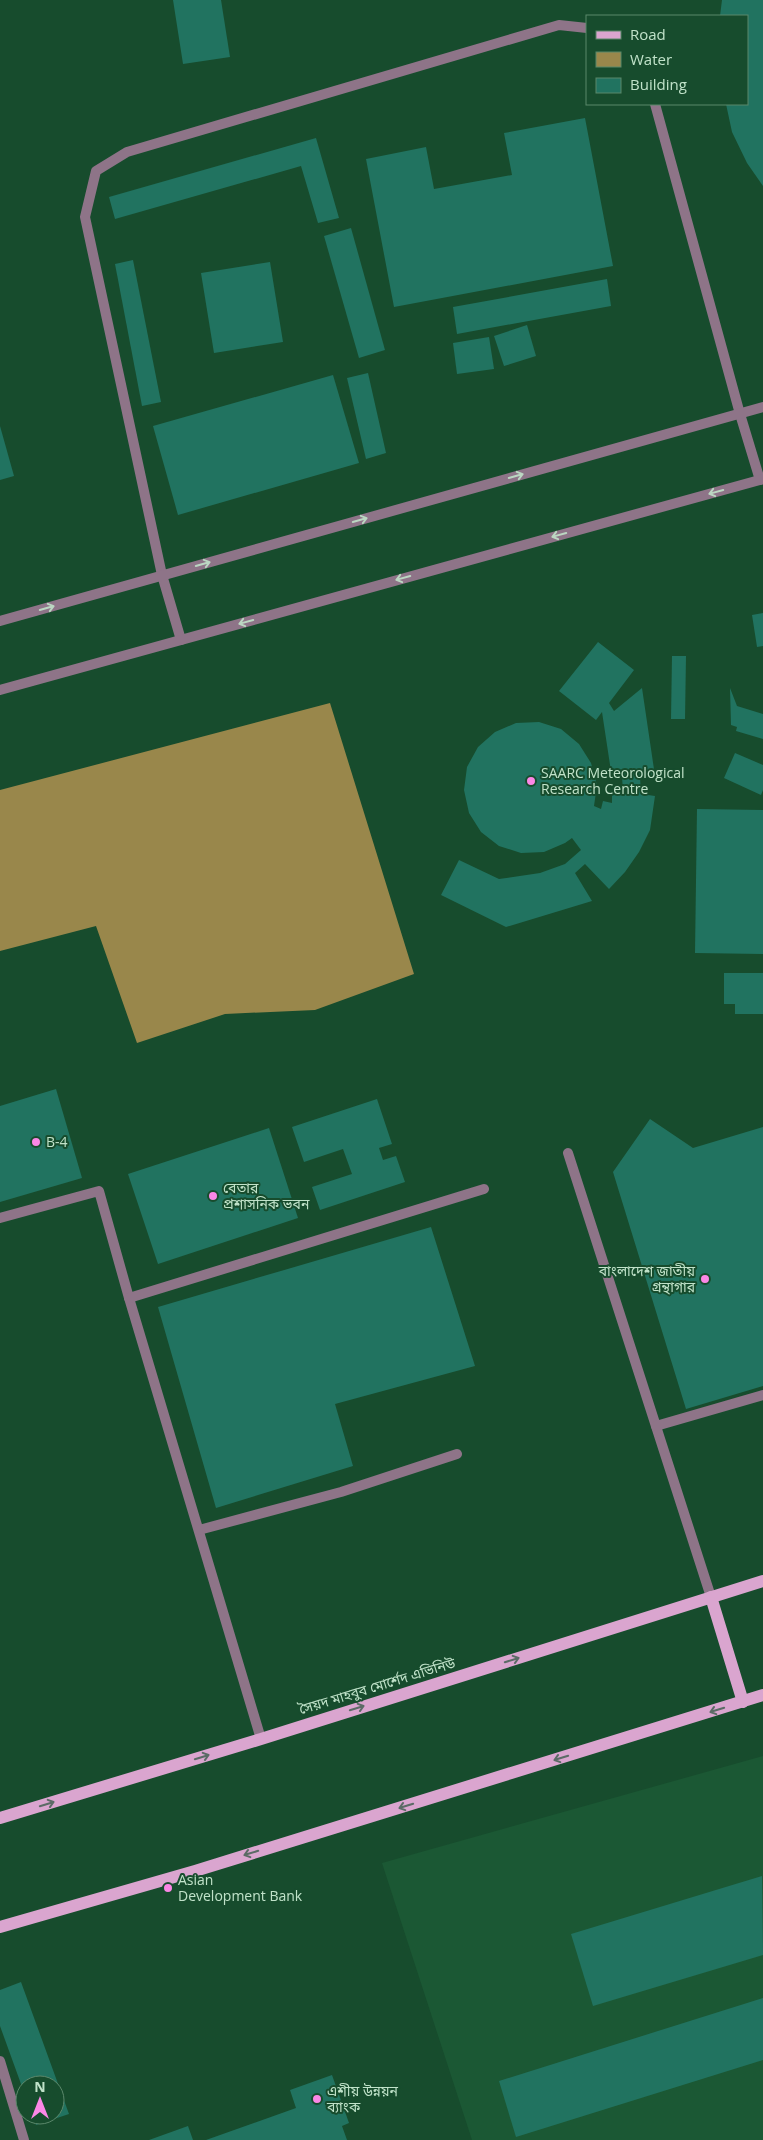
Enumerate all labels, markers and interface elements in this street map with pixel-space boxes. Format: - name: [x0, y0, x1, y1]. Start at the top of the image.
- legend: [586, 15, 748, 105]
- text: Road: [630, 24, 666, 44]
- text: Water: [630, 49, 672, 69]
- text: Building: [630, 74, 687, 94]
- one-way arrow: [508, 471, 524, 481]
- one-way arrow: [708, 487, 724, 497]
- one-way arrow: [352, 515, 368, 524]
- one-way arrow: [552, 531, 568, 540]
- one-way arrow: [195, 558, 211, 568]
- one-way arrow: [395, 574, 411, 584]
- one-way arrow: [39, 602, 55, 612]
- one-way arrow: [239, 618, 255, 627]
- place label: SAARC Meteorological Research Centre: [541, 763, 684, 798]
- marker: SAARC Meteorological Research Centre: [525, 775, 537, 787]
- place label: B-4: [46, 1132, 68, 1151]
- marker: B-4: [30, 1136, 42, 1148]
- place label: বেতার প্রশাসনিক ভবন: [223, 1178, 310, 1213]
- marker: বেতার প্রশাসনিক ভবন: [207, 1190, 219, 1202]
- place label: বাংলাদেশ জাতীয় গ্রন্থাগার: [598, 1261, 696, 1296]
- marker: বাংলাদেশ জাতীয় গ্রন্থাগার: [699, 1273, 711, 1285]
- street label: সৈয়দ মাহবুব মোর্শেদ এভিনিউ: [295, 1652, 458, 1719]
- one-way arrow: [504, 1654, 520, 1664]
- one-way arrow: [349, 1703, 365, 1713]
- one-way arrow: [709, 1705, 725, 1715]
- one-way arrow: [194, 1751, 210, 1761]
- one-way arrow: [554, 1753, 570, 1763]
- one-way arrow: [38, 1799, 54, 1808]
- one-way arrow: [398, 1801, 414, 1811]
- one-way arrow: [243, 1849, 259, 1859]
- place label: Asian Development Bank: [178, 1870, 303, 1905]
- marker: Asian Development Bank: [162, 1882, 174, 1894]
- north arrow: [15, 2075, 65, 2125]
- text: N: [34, 2077, 46, 2096]
- place label: এশীয় উন্নয়ন ব্যাংক: [326, 2081, 398, 2116]
- marker: এশীয় উন্নয়ন ব্যাংক: [311, 2093, 323, 2105]

